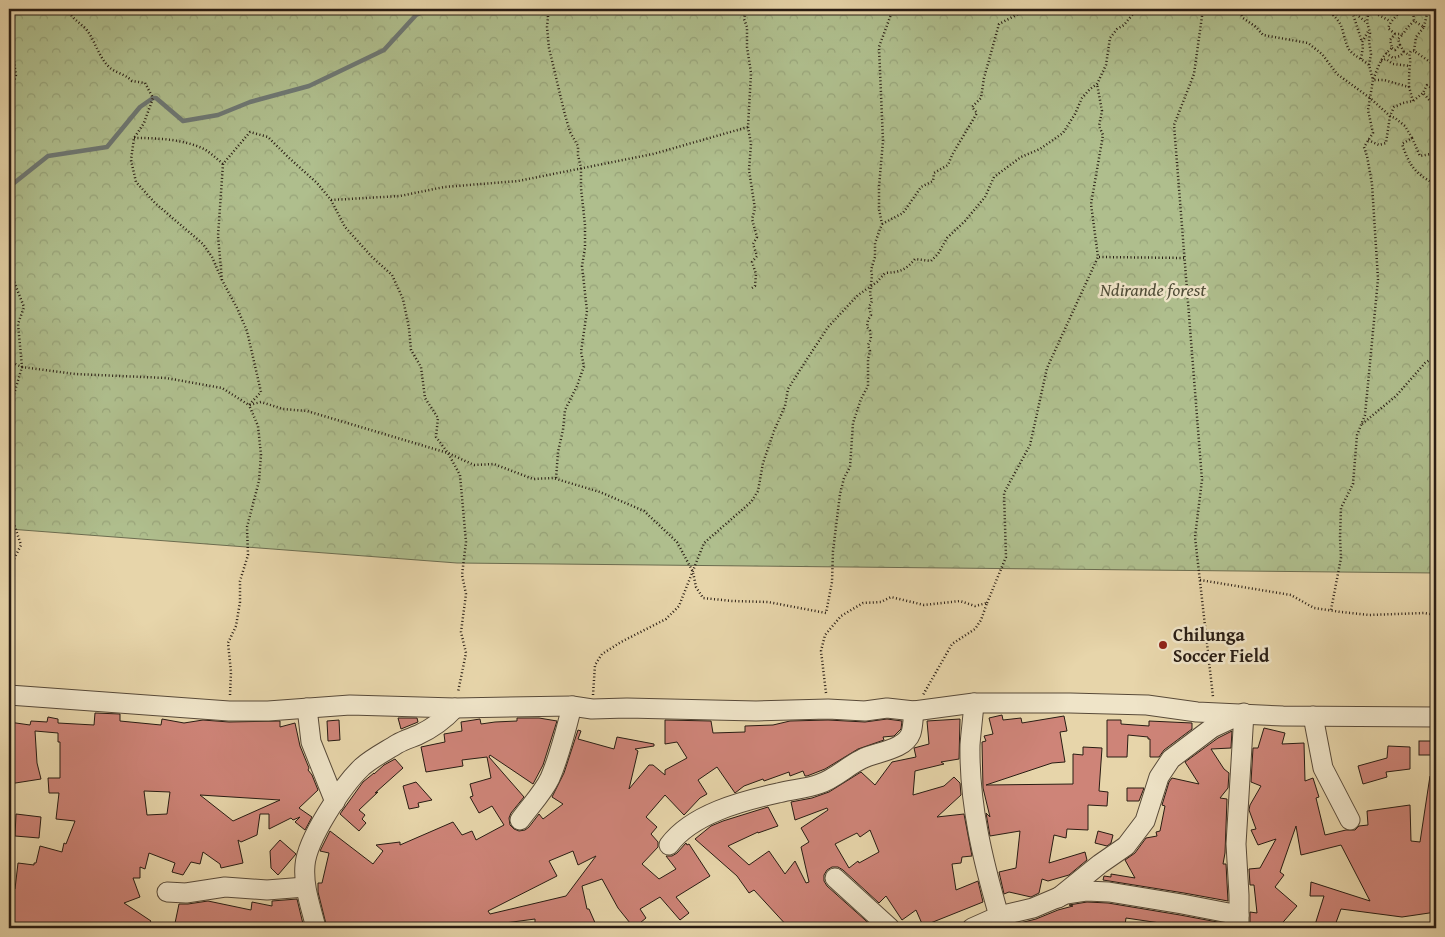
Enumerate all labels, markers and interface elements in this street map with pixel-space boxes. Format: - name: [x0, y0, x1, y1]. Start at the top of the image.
- park label: Ndirande forest: [1099, 276, 1206, 303]
- place label: Chilunga Soccer Field: [1173, 621, 1270, 669]
- marker: Chilunga Soccer Field: [1157, 639, 1169, 651]

